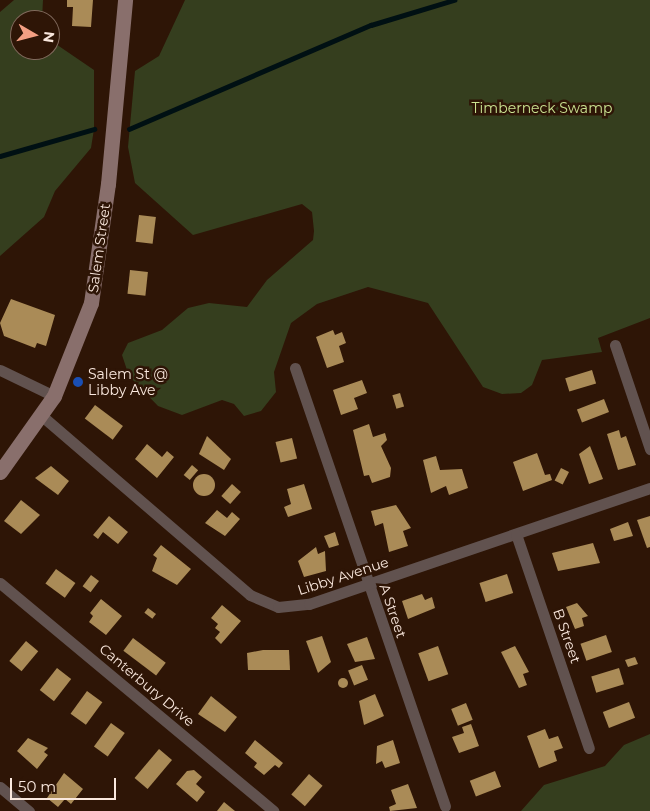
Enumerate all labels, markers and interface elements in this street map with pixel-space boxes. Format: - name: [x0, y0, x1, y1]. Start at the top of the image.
- north arrow: [10, 10, 60, 60]
- text: N: [39, 30, 59, 44]
- park label: Timberneck Swamp: [472, 100, 612, 116]
- street label: Salem Street: [84, 202, 114, 294]
- place label: Salem St @ Libby Ave: [88, 366, 168, 398]
- marker: Salem St @ Libby Ave: [72, 376, 84, 388]
- street label: Libby Avenue: [295, 553, 391, 599]
- street label: A Street: [376, 582, 410, 640]
- street label: B Street: [550, 607, 584, 665]
- street label: Canterbury Drive: [96, 640, 198, 730]
- scale bar: [12, 768, 119, 800]
- text: 50 m: [18, 777, 56, 796]

